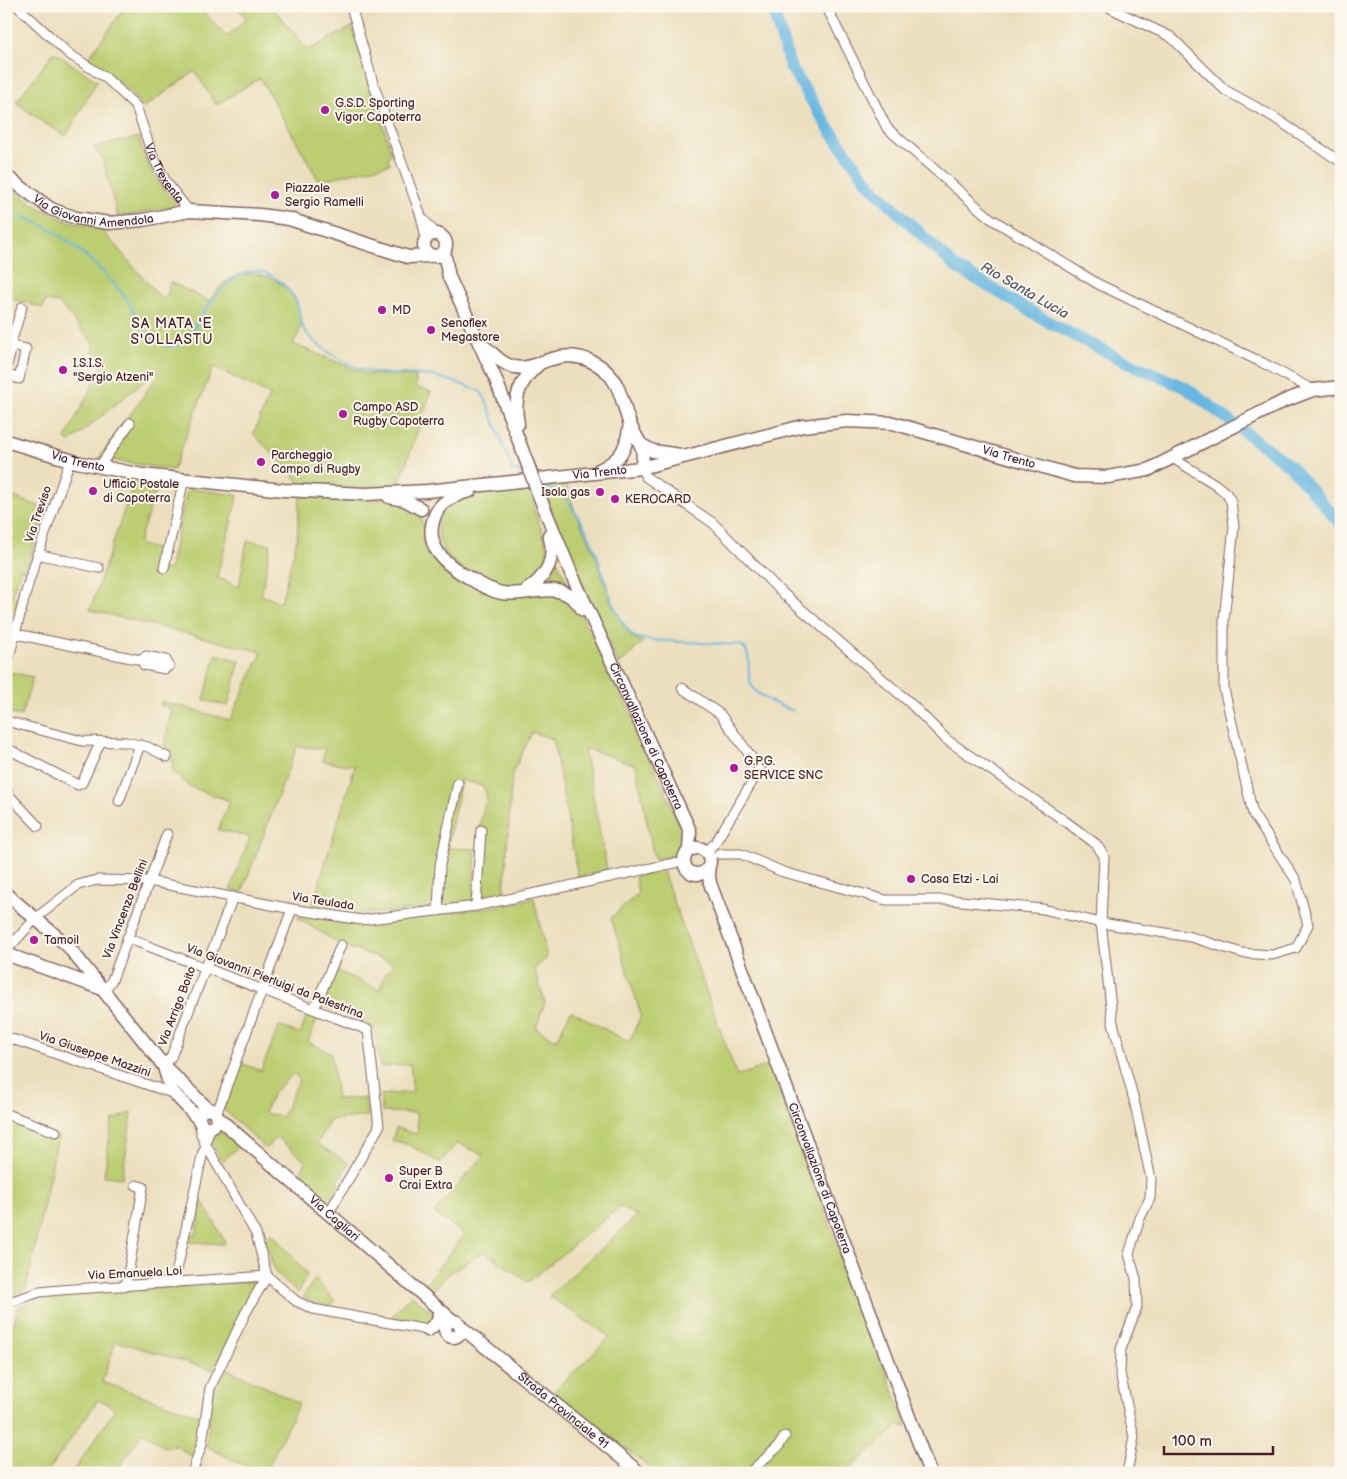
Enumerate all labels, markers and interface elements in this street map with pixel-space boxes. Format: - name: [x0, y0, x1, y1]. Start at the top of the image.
- place label: G.S.D. Sporting Vigor Capoterra: [335, 96, 421, 125]
- marker: G.S.D. Sporting Vigor Capoterra: [319, 104, 331, 116]
- street label: Via Trexenta: [141, 141, 187, 206]
- place label: Piazzale Sergio Ramelli: [285, 181, 364, 210]
- marker: Piazzale Sergio Ramelli: [269, 189, 281, 201]
- street label: Via Giovanni Amendola: [30, 191, 155, 231]
- water label: Rio Santa Lucia: [978, 258, 1072, 323]
- place label: MD: [392, 303, 411, 318]
- marker: MD: [376, 304, 388, 316]
- district label: SA MATA 'E S'OLLASTU: [131, 315, 213, 348]
- place label: Senoflex Megastore: [441, 316, 500, 345]
- marker: Senoflex Megastore: [425, 324, 437, 336]
- place label: I.S.I.S. "Sergio Atzeni": [73, 356, 153, 385]
- marker: I.S.I.S. "Sergio Atzeni": [57, 364, 69, 376]
- place label: Campo ASD Rugby Capoterra: [353, 400, 444, 429]
- marker: Campo ASD Rugby Capoterra: [337, 408, 349, 420]
- street label: Via Trento: [980, 443, 1037, 472]
- street label: Via Trento: [49, 448, 106, 475]
- place label: Parcheggio Campo di Rugby: [271, 448, 361, 477]
- marker: Parcheggio Campo di Rugby: [255, 456, 267, 468]
- street label: Via Trento: [572, 463, 628, 483]
- place label: Ufficio Postale di Capoterra: [103, 477, 179, 506]
- street label: Via Treviso: [22, 484, 55, 544]
- marker: Ufficio Postale di Capoterra: [87, 485, 99, 497]
- place label: Isola gas: [541, 485, 590, 500]
- marker: Isola gas: [594, 486, 606, 498]
- place label: KEROCARD: [625, 492, 692, 507]
- marker: KEROCARD: [609, 493, 621, 505]
- street label: Circonvallazione di Capoterra: [605, 660, 686, 812]
- place label: G.P.G. SERVICE SNC: [744, 754, 823, 783]
- marker: G.P.G. SERVICE SNC: [728, 762, 740, 774]
- street label: Via Vincenzo Bellini: [99, 857, 152, 961]
- place label: Casa Etzi - Lai: [921, 872, 999, 887]
- marker: Casa Etzi - Lai: [905, 873, 917, 885]
- street label: Via Teulada: [291, 889, 355, 914]
- place label: Tamoil: [44, 933, 79, 948]
- marker: Tamoil: [28, 934, 40, 946]
- street label: Via Giovanni Pierluigi da Palestrina: [184, 941, 366, 1022]
- street label: Via Arrigo Boito: [155, 964, 200, 1048]
- street label: Via Giuseppe Mazzini: [37, 1028, 153, 1081]
- street label: Circonvallazione di Capoterra: [785, 1101, 855, 1256]
- place label: Super B Crai Extra: [399, 1164, 453, 1193]
- marker: Super B Crai Extra: [383, 1172, 395, 1184]
- street label: Via Cagliari: [306, 1193, 362, 1245]
- street label: Via Emanuela Loi: [88, 1264, 183, 1283]
- street label: Strada Provinciale 91: [514, 1369, 612, 1452]
- scale bar: [1164, 1424, 1273, 1456]
- text: 100 m: [1172, 1432, 1212, 1451]

